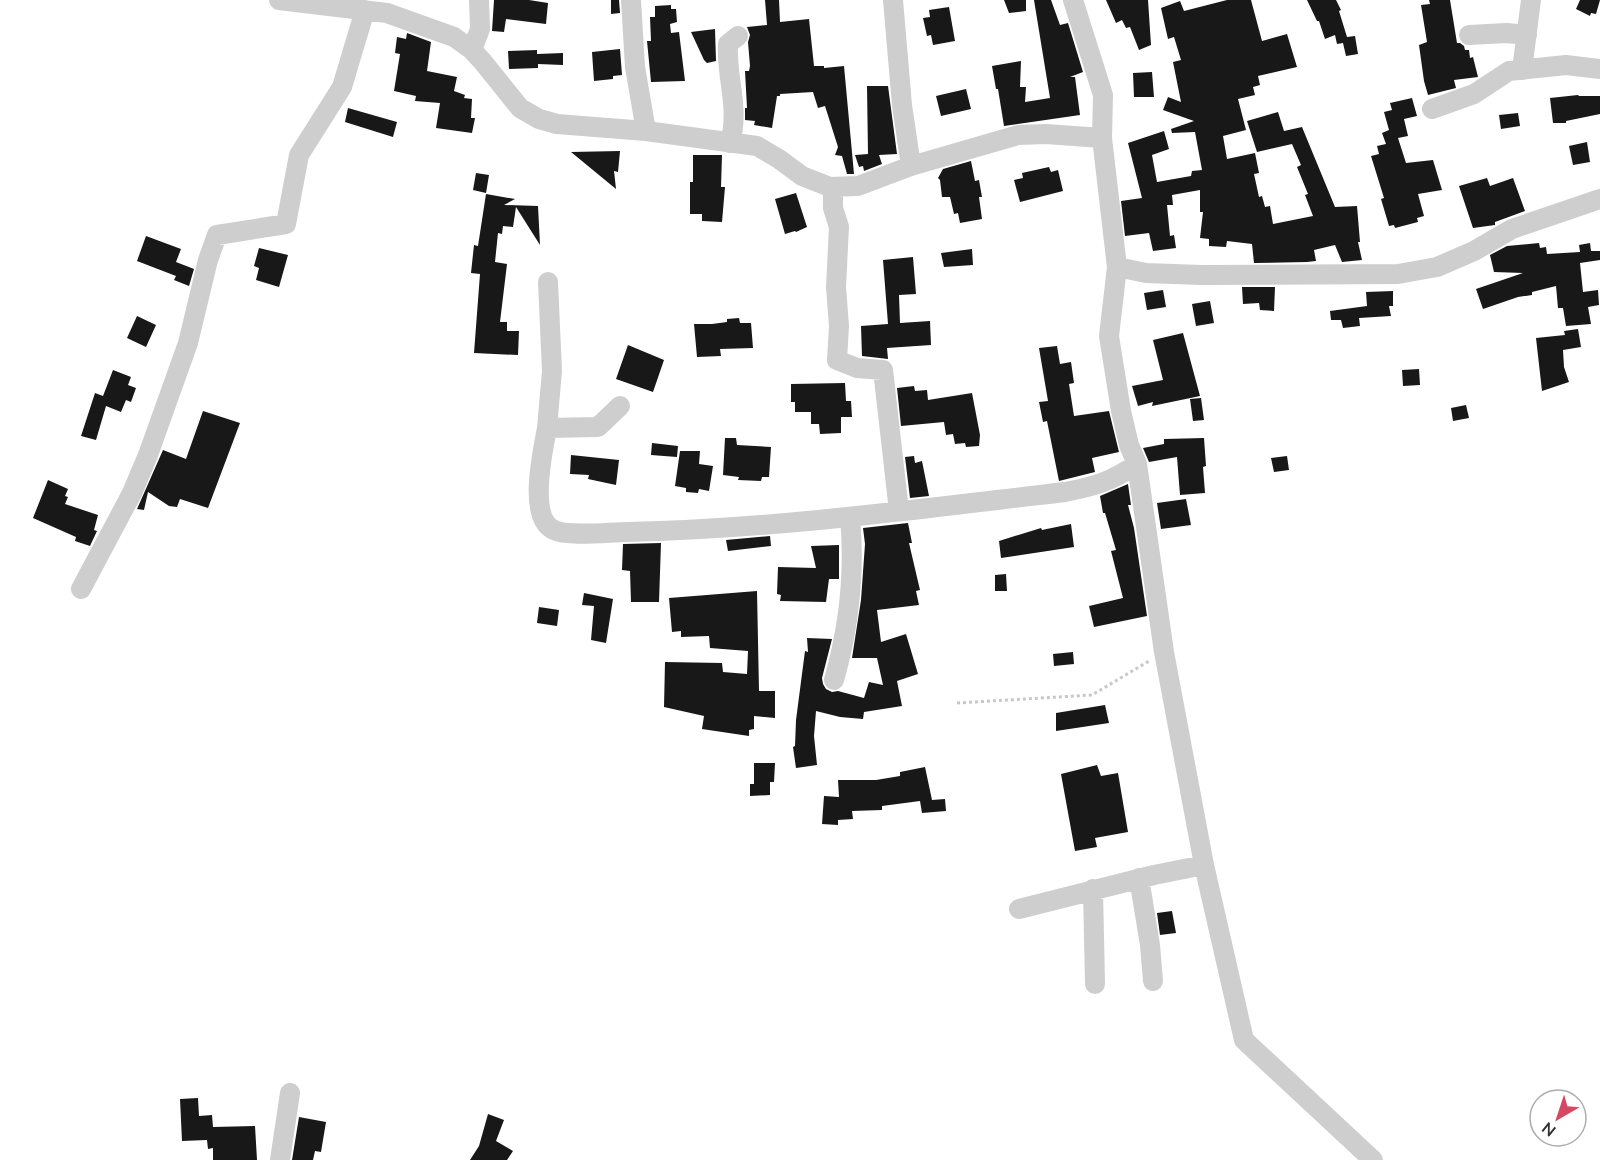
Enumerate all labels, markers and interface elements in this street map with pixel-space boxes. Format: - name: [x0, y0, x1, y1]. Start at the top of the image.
- north arrow: [1528, 1088, 1588, 1148]
- text: N: [1538, 1117, 1561, 1141]

